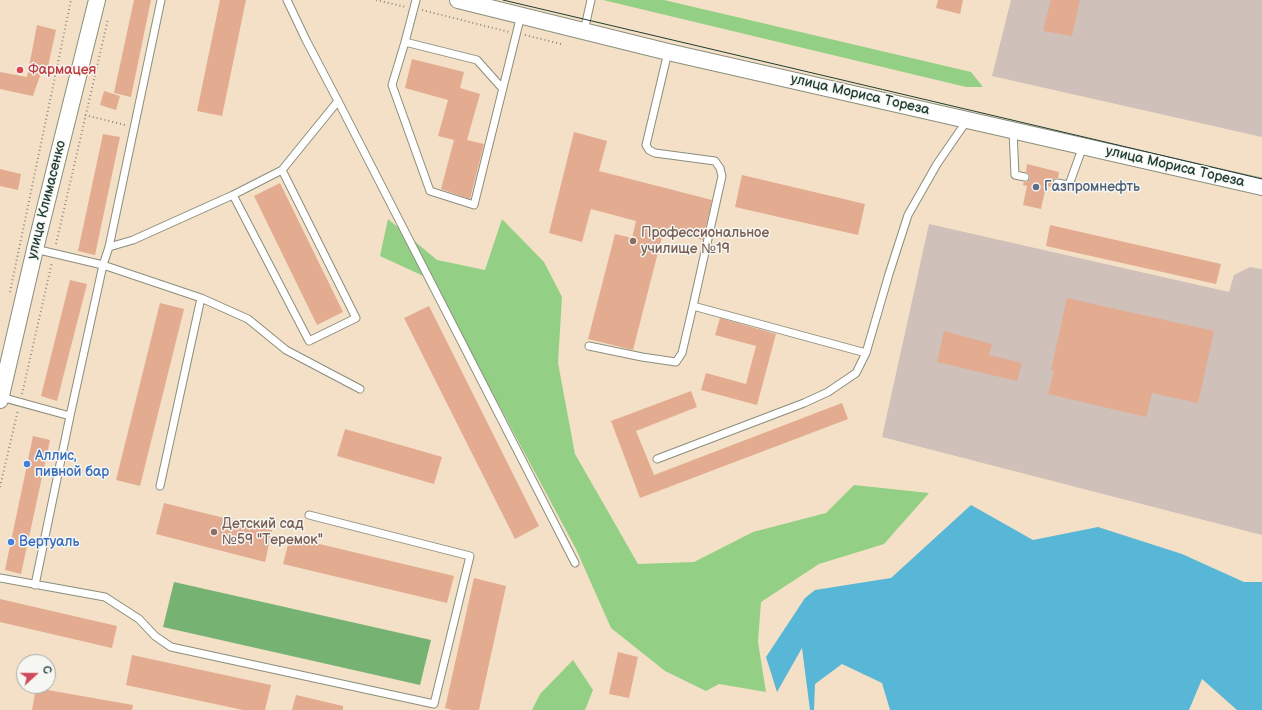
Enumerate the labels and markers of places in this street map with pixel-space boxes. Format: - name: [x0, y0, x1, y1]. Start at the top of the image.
- place label: Фармацея: [28, 62, 96, 78]
- marker: Фармацея: [15, 65, 25, 75]
- place label: Газпромнефть: [1044, 179, 1140, 195]
- marker: Газпромнефть: [1031, 182, 1041, 192]
- place label: Профессиональное училище №19: [641, 225, 769, 258]
- marker: Профессиональное училище №19: [628, 236, 638, 246]
- place label: Аллис, пивной бар: [35, 448, 109, 480]
- marker: Аллис, пивной бар: [22, 459, 32, 469]
- place label: Детский сад №59 "Теремок": [222, 516, 323, 548]
- marker: Детский сад №59 "Теремок": [209, 527, 219, 537]
- place label: Вертуаль: [19, 534, 79, 550]
- marker: Вертуаль: [6, 537, 16, 547]

